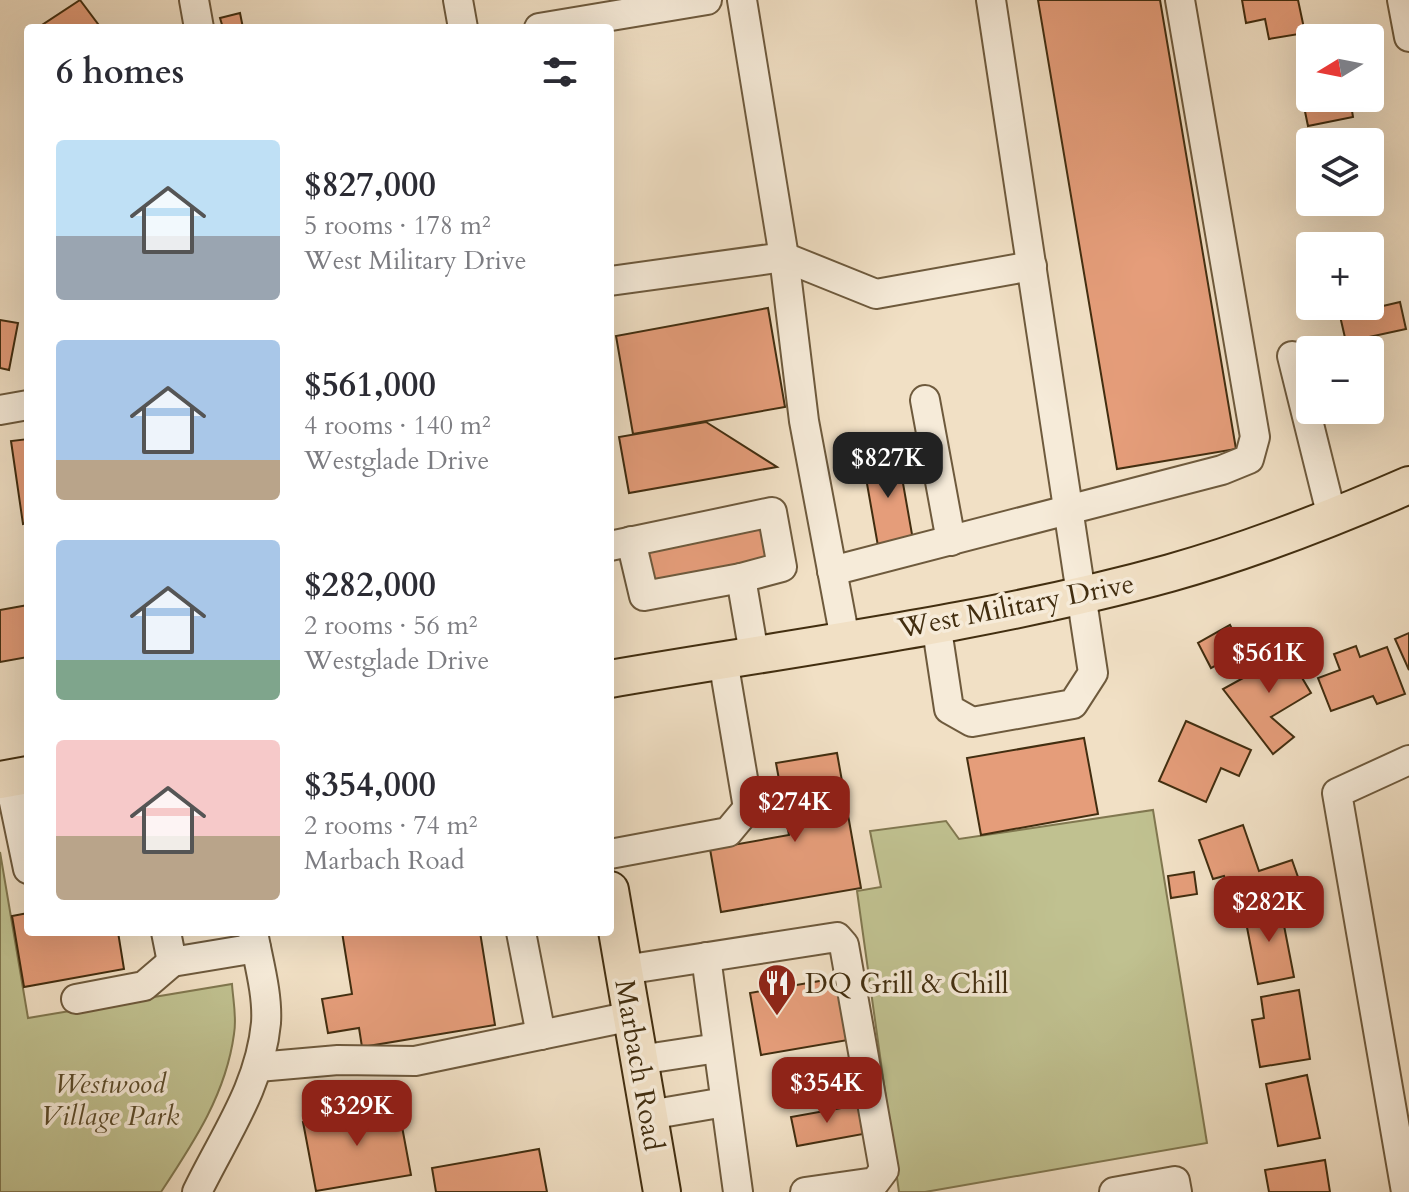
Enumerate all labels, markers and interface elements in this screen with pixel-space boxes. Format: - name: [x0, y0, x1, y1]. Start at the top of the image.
- north arrow: [1296, 24, 1384, 112]
- map controls: [1296, 24, 1384, 424]
- text: 6 homes: [56, 49, 184, 95]
- icon: filters: [538, 50, 582, 94]
- button: layers: [1296, 128, 1384, 216]
- text: $827,000: [304, 162, 436, 208]
- icon: home: [120, 172, 216, 268]
- text: 5 rooms · 178 m²: [304, 208, 491, 243]
- button: +: [1296, 232, 1384, 320]
- text: West Military Drive: [304, 243, 527, 278]
- button: −: [1296, 336, 1384, 424]
- text: $561,000: [304, 362, 436, 408]
- icon: home: [120, 372, 216, 468]
- text: 4 rooms · 140 m²: [304, 408, 491, 443]
- pin: $827K: [832, 432, 944, 500]
- text: $827K: [851, 440, 925, 475]
- text: Westglade Drive: [304, 443, 489, 478]
- text: $282,000: [304, 562, 436, 608]
- street label: West Military Drive: [894, 564, 1138, 648]
- icon: home: [120, 572, 216, 668]
- text: 2 rooms · 56 m²: [304, 608, 477, 643]
- pin: $561K: [1213, 627, 1325, 695]
- text: $561K: [1232, 635, 1306, 670]
- text: Westglade Drive: [304, 643, 489, 678]
- text: $354,000: [304, 762, 436, 808]
- icon: home: [120, 772, 216, 868]
- pin: $274K: [739, 776, 851, 844]
- text: $274K: [758, 784, 832, 819]
- text: 2 rooms · 74 m²: [304, 808, 477, 843]
- text: Marbach Road: [304, 843, 465, 878]
- pin: $282K: [1213, 876, 1325, 944]
- text: $282K: [1232, 884, 1306, 919]
- restaurant icon: DQ Grill & Chill: [756, 962, 798, 1017]
- place label: DQ Grill & Chill: [805, 965, 1009, 1003]
- street label: Marbach Road: [605, 977, 673, 1154]
- pin: $354K: [771, 1057, 883, 1125]
- park label: Westwood Village Park: [41, 1065, 180, 1135]
- text: $354K: [790, 1065, 864, 1100]
- pin: $329K: [301, 1080, 413, 1148]
- text: $329K: [320, 1088, 394, 1123]

